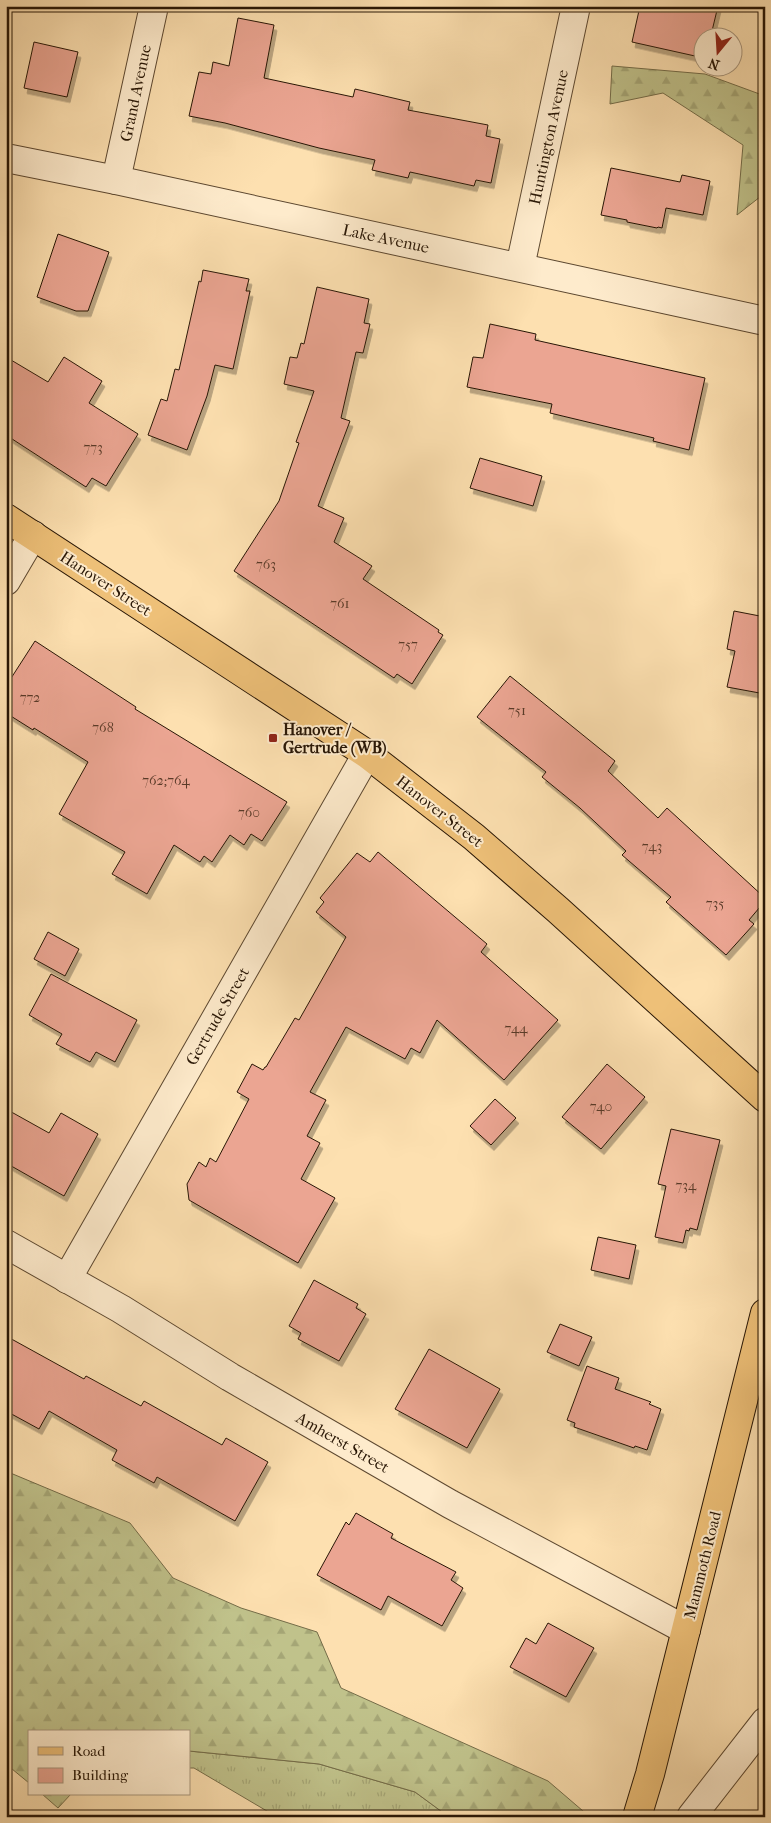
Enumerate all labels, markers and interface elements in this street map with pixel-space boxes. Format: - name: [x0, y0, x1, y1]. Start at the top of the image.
- north arrow: [694, 28, 744, 78]
- street label: Grand Avenue: [116, 43, 155, 143]
- text: N: [706, 54, 722, 74]
- street label: Huntington Avenue: [525, 68, 572, 206]
- street label: Lake Avenue: [341, 220, 431, 257]
- house number: 773: [83, 439, 103, 456]
- street label: Hanover Street: [56, 547, 155, 620]
- house number: 763: [256, 556, 276, 573]
- house number: 761: [330, 595, 350, 612]
- house number: 757: [398, 636, 418, 653]
- house number: 772: [20, 689, 40, 706]
- house number: 751: [508, 702, 526, 719]
- house number: 768: [92, 719, 114, 736]
- place label: Hanover / Gertrude (WB): [283, 720, 387, 758]
- marker: Hanover / Gertrude (WB): [267, 732, 279, 744]
- house number: 762;764: [142, 772, 191, 789]
- street label: Hanover Street: [392, 772, 487, 851]
- house number: 760: [238, 804, 260, 821]
- house number: 743: [642, 838, 662, 855]
- house number: 735: [706, 895, 724, 912]
- street label: Gertrude Street: [182, 964, 253, 1069]
- house number: 744: [505, 1020, 528, 1037]
- house number: 740: [590, 1098, 612, 1115]
- house number: 734: [676, 1177, 697, 1194]
- street label: Amherst Street: [292, 1408, 393, 1477]
- street label: Mammoth Road: [680, 1509, 725, 1621]
- legend: [28, 1730, 190, 1796]
- text: Road: [72, 1742, 106, 1760]
- text: Building: [72, 1766, 129, 1784]

